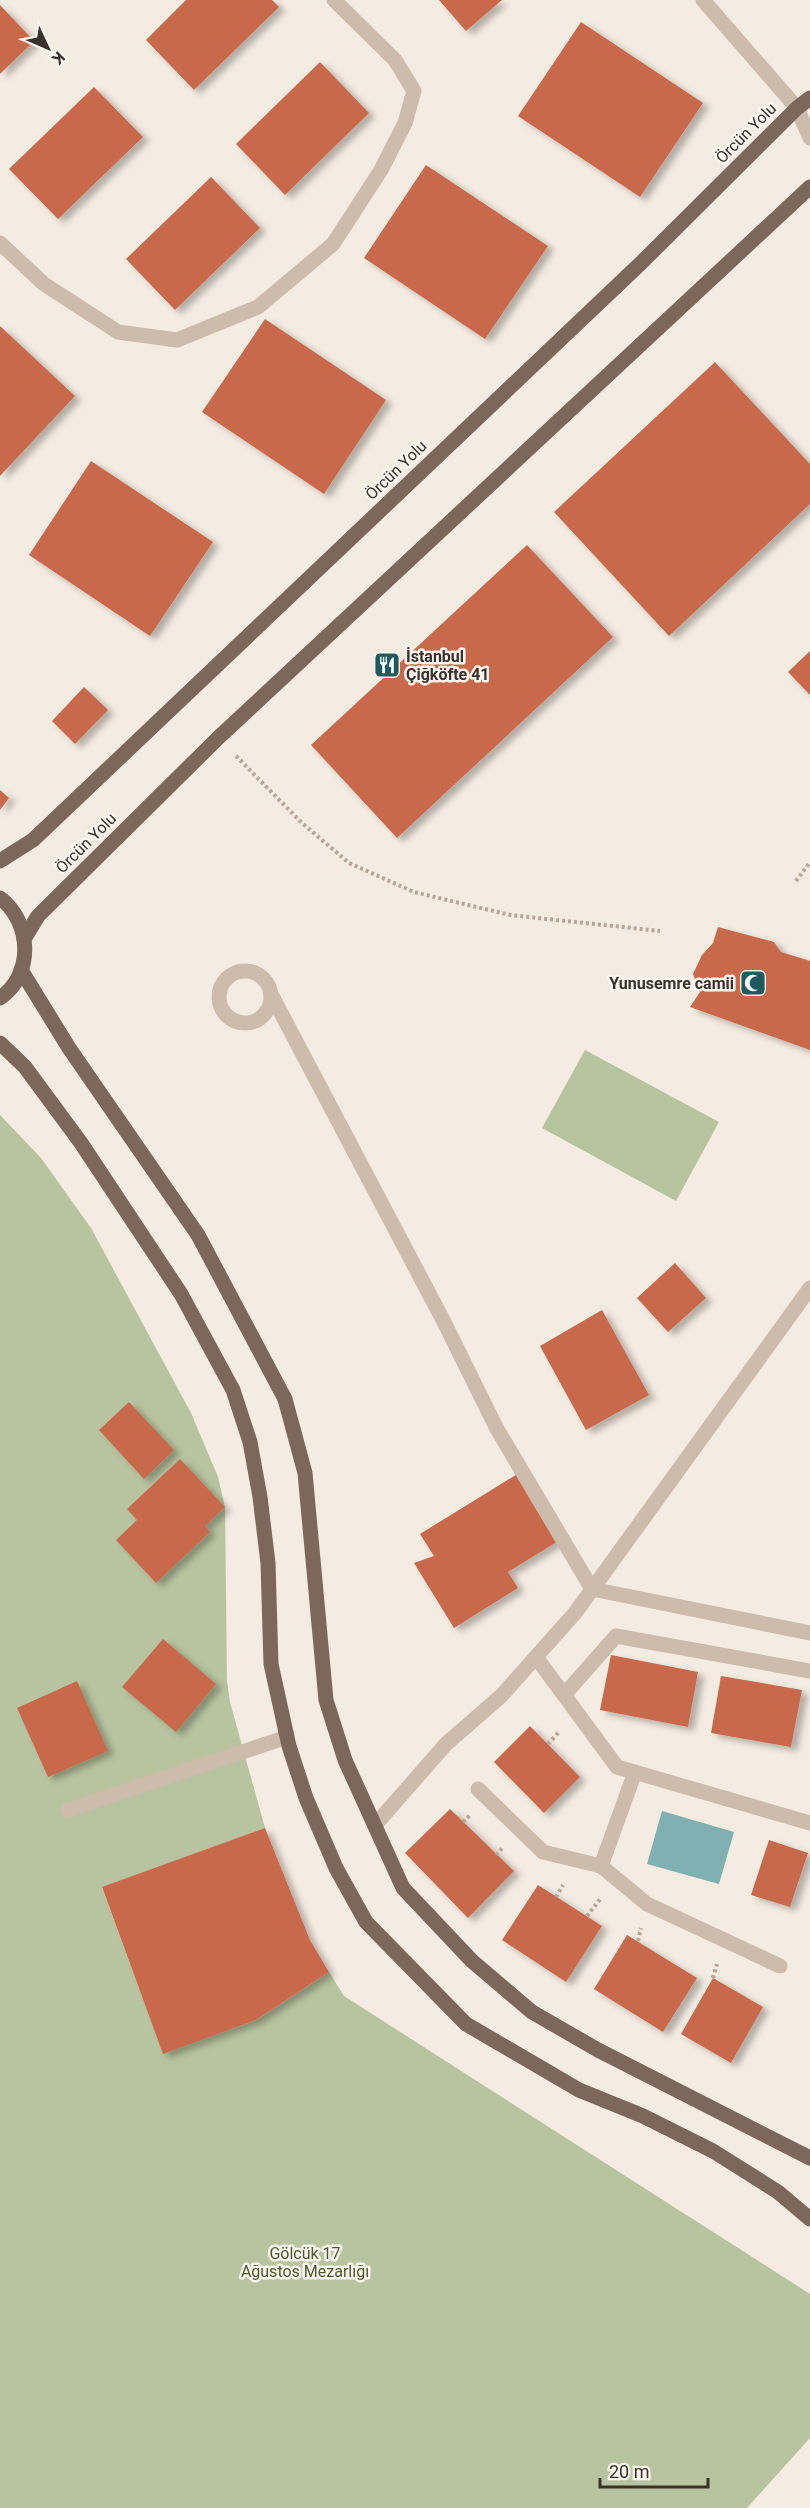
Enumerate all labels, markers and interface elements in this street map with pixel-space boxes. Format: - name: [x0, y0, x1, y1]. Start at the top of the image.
- north arrow: [18, 18, 78, 78]
- text: K: [47, 48, 69, 69]
- street label: Örcün Yolu: [712, 99, 780, 167]
- street label: Örcün Yolu: [362, 436, 430, 504]
- place label: İstanbul Çiğköfte 41: [406, 647, 490, 684]
- restaurant icon: İstanbul Çiğköfte 41: [372, 650, 402, 680]
- street label: Örcün Yolu: [52, 809, 120, 877]
- mosque icon: Yunusemre camii: [738, 968, 768, 998]
- place label: Yunusemre camii: [609, 974, 734, 993]
- park label: Gölcük 17 Ağustos Mezarlığı: [241, 2244, 369, 2281]
- scale bar: [600, 2451, 708, 2489]
- text: 20 m: [609, 2461, 649, 2482]

